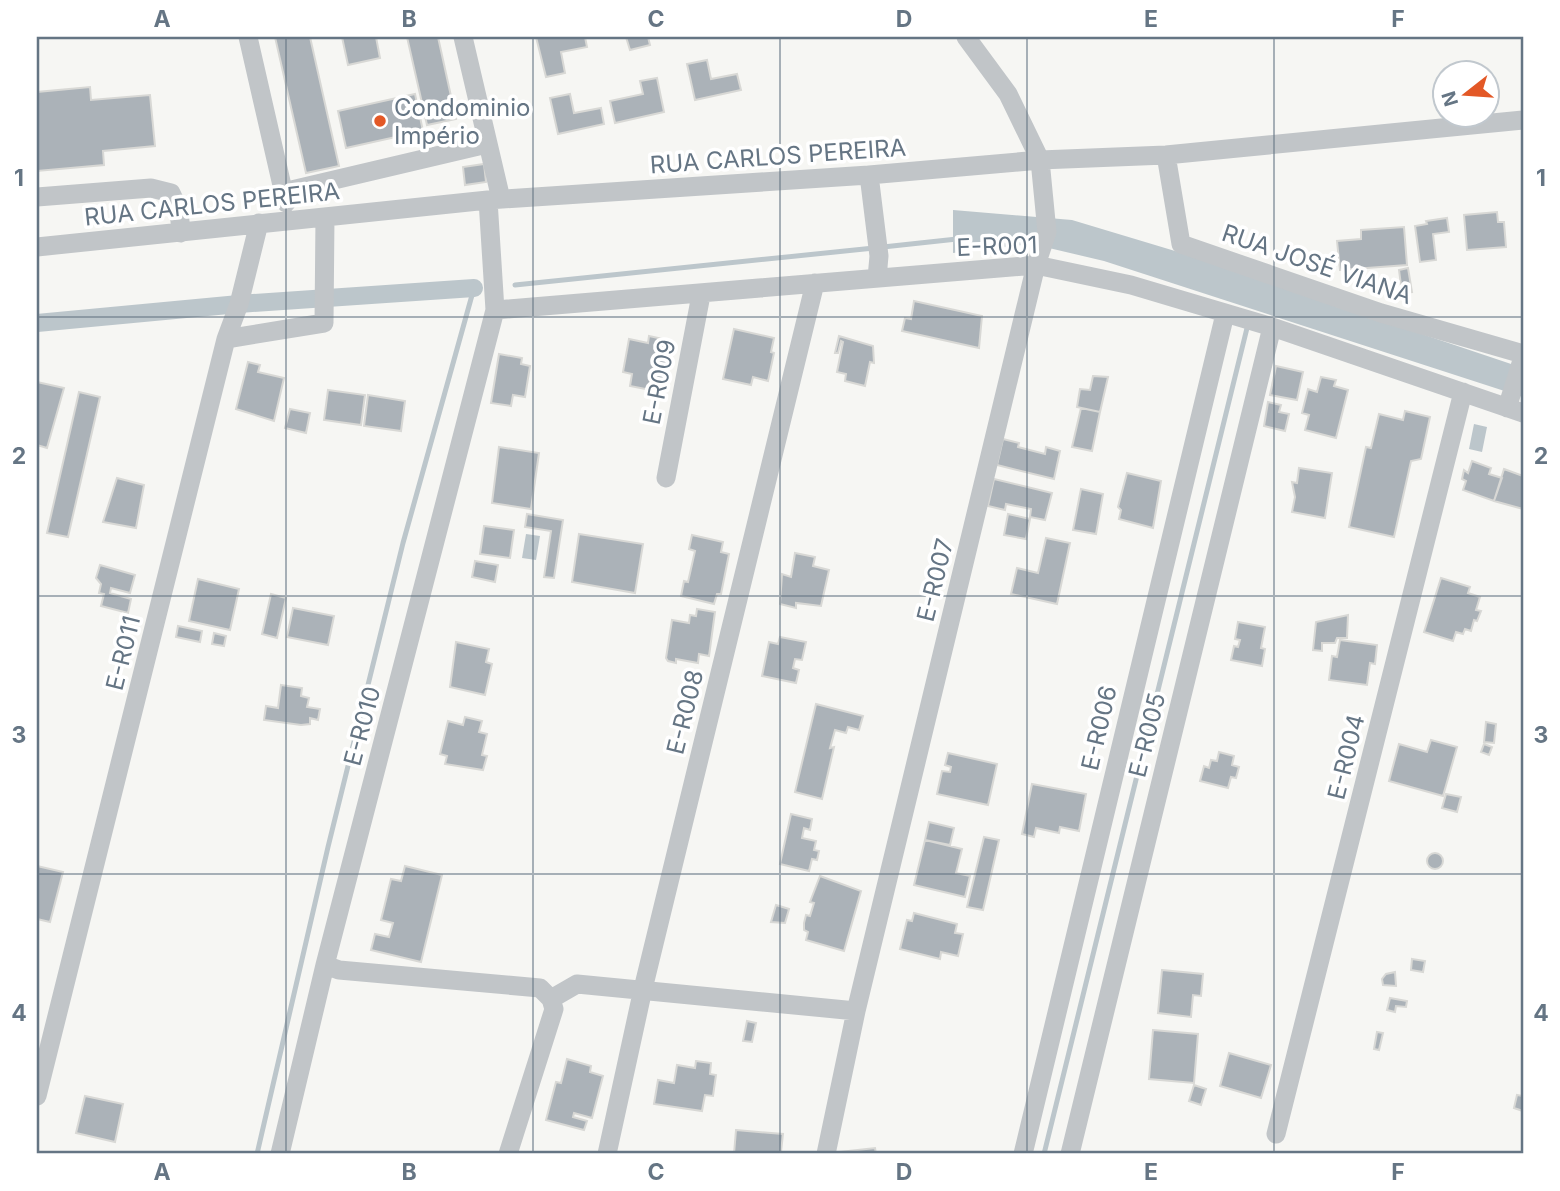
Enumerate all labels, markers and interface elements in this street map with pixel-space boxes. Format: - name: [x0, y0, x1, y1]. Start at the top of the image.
- text: A: [153, 5, 171, 33]
- text: B: [401, 5, 417, 33]
- text: C: [647, 5, 665, 33]
- text: D: [896, 5, 912, 33]
- text: E: [1144, 5, 1158, 33]
- text: F: [1391, 5, 1405, 33]
- north arrow: [1430, 60, 1500, 130]
- text: N: [1437, 89, 1463, 109]
- place label: Condominio Império: [394, 93, 530, 150]
- marker: Condominio Império: [372, 113, 388, 129]
- street label: RUA CARLOS PEREIRA: [649, 133, 907, 179]
- text: 1: [14, 164, 24, 192]
- text: 1: [1536, 164, 1546, 192]
- street label: RUA CARLOS PEREIRA: [83, 176, 341, 232]
- street label: RUA JOSÉ VIANA: [1218, 217, 1416, 310]
- street label: E-R001: [956, 230, 1038, 262]
- street label: E-R009: [637, 337, 681, 427]
- text: 2: [12, 442, 26, 470]
- text: 2: [1534, 442, 1548, 470]
- street label: E-R007: [911, 536, 959, 624]
- street label: E-R011: [100, 613, 146, 693]
- street label: E-R008: [661, 667, 709, 757]
- street label: E-R010: [338, 683, 386, 769]
- street label: E-R006: [1075, 683, 1123, 773]
- street label: E-R005: [1123, 690, 1171, 780]
- street label: E-R004: [1321, 711, 1371, 803]
- text: 3: [12, 721, 26, 749]
- text: 3: [1534, 721, 1548, 749]
- text: 4: [11, 999, 27, 1027]
- text: 4: [1533, 999, 1549, 1027]
- text: A: [153, 1158, 171, 1186]
- text: B: [401, 1158, 417, 1186]
- text: C: [647, 1158, 665, 1186]
- text: D: [896, 1158, 912, 1186]
- text: E: [1144, 1158, 1158, 1186]
- text: F: [1391, 1158, 1405, 1186]

